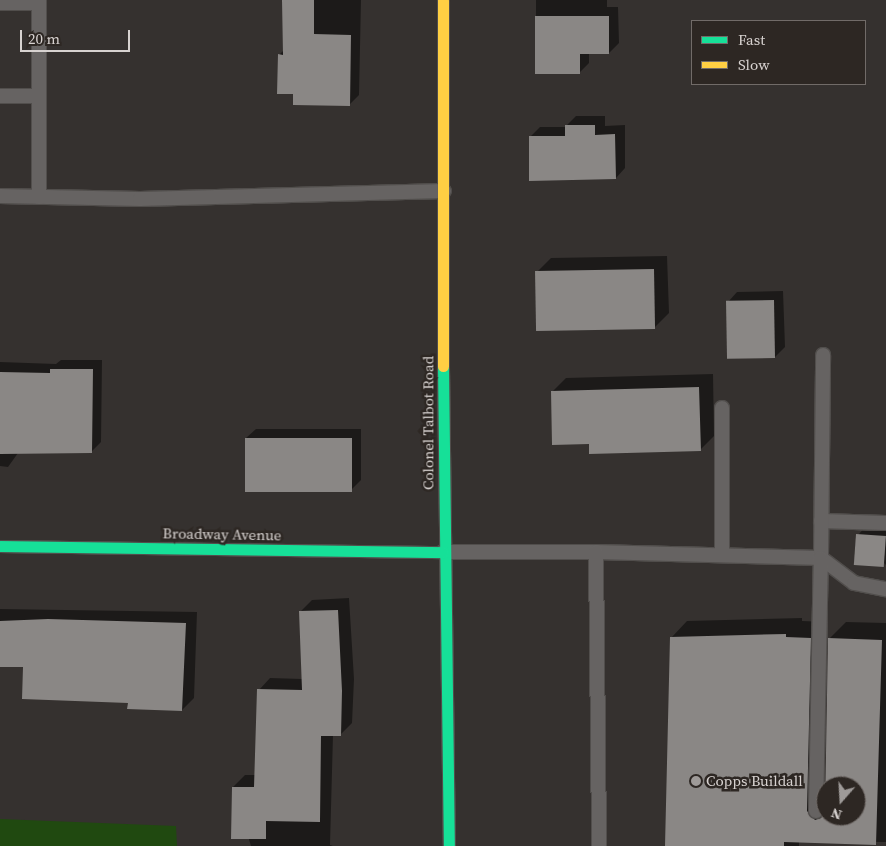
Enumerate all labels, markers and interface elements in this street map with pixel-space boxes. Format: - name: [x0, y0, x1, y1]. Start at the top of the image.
- scale bar: [22, 20, 132, 52]
- legend: [691, 20, 866, 85]
- text: 20 m: [28, 28, 60, 49]
- text: Fast: [738, 29, 765, 50]
- text: Slow: [738, 54, 770, 75]
- street label: Colonel Talbot Road: [419, 356, 437, 490]
- street label: Broadway Avenue: [162, 524, 282, 544]
- place label: Copps Buildall: [706, 772, 803, 790]
- marker: Copps Buildall: [690, 775, 702, 787]
- north arrow: [816, 776, 866, 826]
- text: N: [828, 803, 845, 825]

